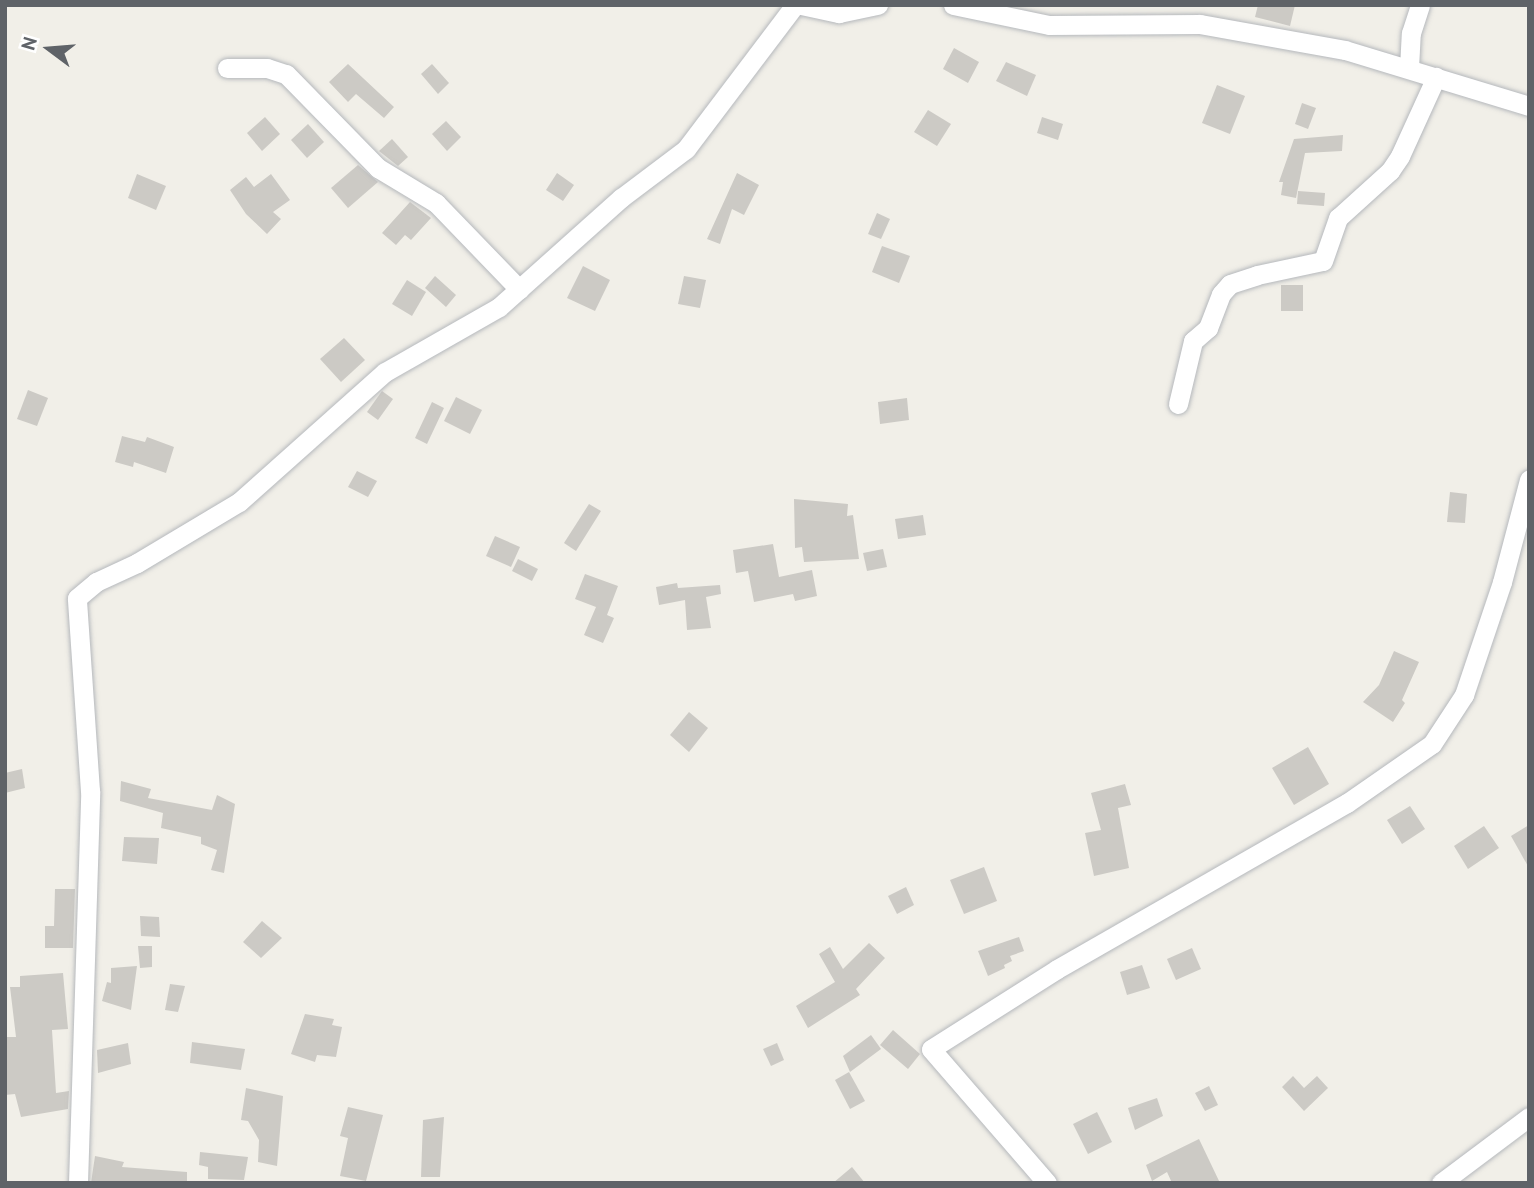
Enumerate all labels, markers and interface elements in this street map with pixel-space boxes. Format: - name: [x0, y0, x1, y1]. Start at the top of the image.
- north arrow: [14, 14, 84, 84]
- text: N: [16, 34, 42, 53]

